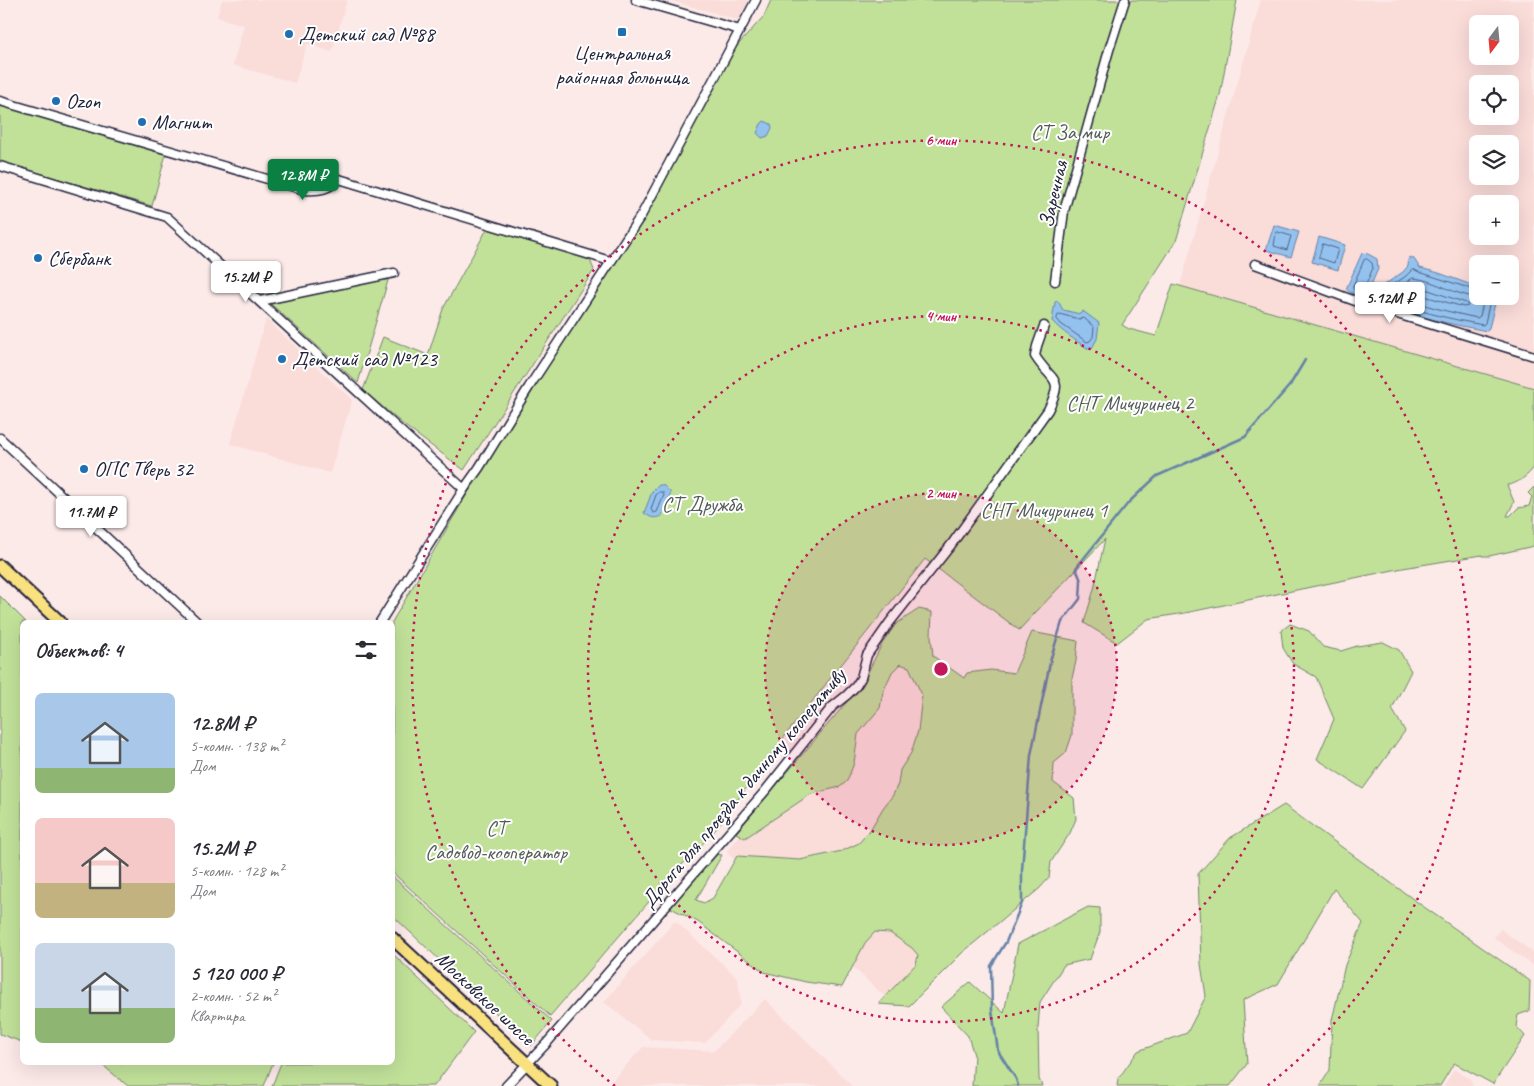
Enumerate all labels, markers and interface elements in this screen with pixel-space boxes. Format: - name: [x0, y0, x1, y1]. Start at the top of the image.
- north arrow: [1469, 15, 1519, 65]
- map controls: [1469, 15, 1519, 305]
- place label: Детский сад №88: [299, 21, 437, 47]
- marker: Центральная районная больница: [616, 26, 628, 38]
- marker: Детский сад №88: [283, 28, 295, 40]
- place label: Центральная районная больница: [556, 40, 691, 90]
- button: locate: [1469, 75, 1519, 125]
- place label: Ozon: [66, 88, 101, 114]
- marker: Ozon: [50, 95, 62, 107]
- place label: Магнит: [152, 109, 213, 135]
- marker: Магнит: [136, 116, 148, 128]
- park label: СТ За мир: [1031, 119, 1110, 145]
- text: 6 мин: [926, 131, 958, 150]
- button: layers: [1469, 135, 1519, 185]
- street label: Заречная: [1033, 157, 1074, 230]
- pin: 12.8M ₽: [257, 158, 349, 201]
- text: 12.8M ₽: [279, 165, 327, 185]
- button: +: [1469, 195, 1519, 245]
- place label: Сбербанк: [48, 245, 113, 271]
- marker: Сбербанк: [32, 252, 44, 264]
- button: −: [1469, 255, 1519, 305]
- pin: 15.2M ₽: [200, 260, 292, 303]
- text: 15.2M ₽: [222, 267, 270, 287]
- pin: 5.12M ₽: [1344, 282, 1436, 324]
- text: 5.12M ₽: [1366, 288, 1414, 308]
- text: 4 мин: [926, 307, 958, 326]
- place label: Детский сад №123: [292, 346, 438, 372]
- marker: Детский сад №123: [276, 353, 288, 365]
- park label: СНТ Мичуринец 2: [1067, 390, 1195, 416]
- place label: ОПС Тверь 32: [94, 456, 194, 482]
- marker: ОПС Тверь 32: [78, 463, 90, 475]
- text: 2 мин: [926, 484, 958, 503]
- park label: СТ Дружба: [662, 491, 744, 517]
- pin: 11.7M ₽: [45, 496, 137, 538]
- park label: СНТ Мичуринец 1: [981, 497, 1109, 523]
- text: 11.7M ₽: [67, 502, 115, 522]
- icon: filters: [352, 636, 380, 664]
- text: Объектов: 4: [35, 637, 123, 663]
- centre of rings: [932, 660, 950, 678]
- street label: Дорога для проезда к дачному кооперативу: [635, 662, 853, 914]
- text: 12.8M ₽: [190, 710, 254, 736]
- icon: home: [75, 713, 135, 773]
- text: 5-комн. · 138 m²: [190, 736, 283, 756]
- text: Дом: [190, 756, 216, 776]
- park label: СТ Садовод-кооператор: [425, 815, 568, 865]
- text: 15.2M ₽: [190, 835, 253, 861]
- icon: home: [75, 838, 135, 898]
- text: 5-комн. · 128 m²: [190, 861, 283, 881]
- text: Дом: [190, 881, 216, 901]
- street label: Московское шоссе: [430, 945, 541, 1051]
- text: 5 120 000 ₽: [190, 960, 282, 986]
- icon: home: [75, 963, 135, 1023]
- text: 2-комн. · 52 m²: [190, 986, 276, 1006]
- text: Квартира: [190, 1006, 245, 1026]

